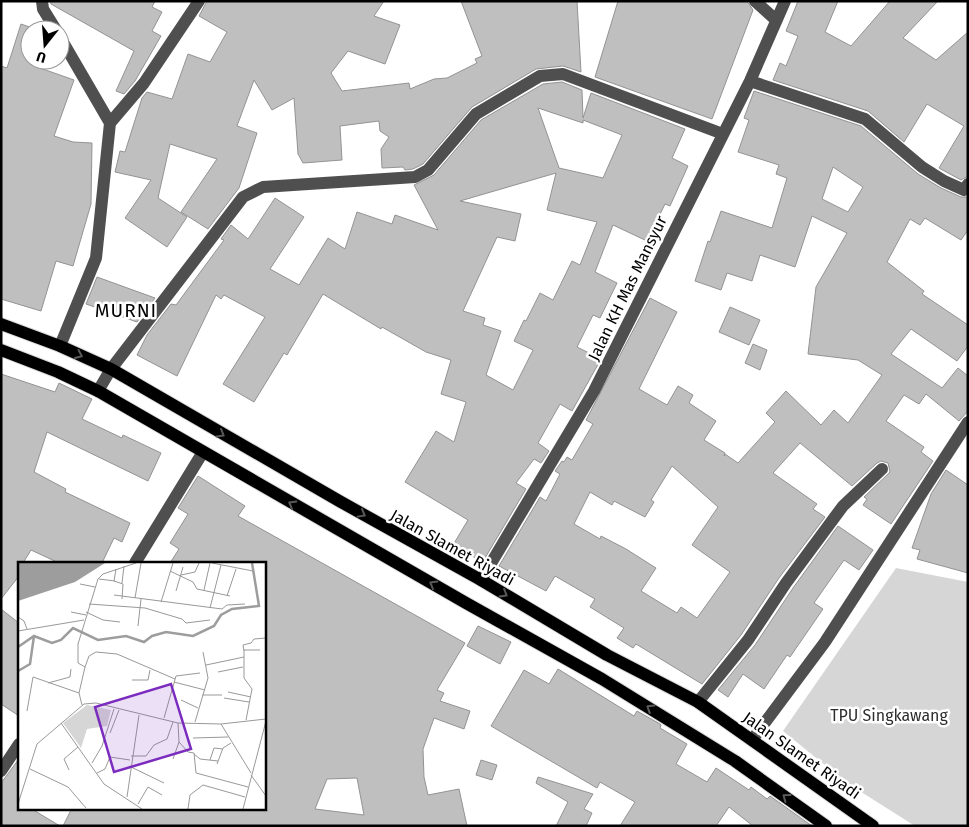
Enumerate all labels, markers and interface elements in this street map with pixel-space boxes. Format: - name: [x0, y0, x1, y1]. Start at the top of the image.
- north arrow: [20, 20, 70, 70]
- text: U: [34, 47, 48, 66]
- street label: Jalan KH Mas Mansyur: [584, 212, 671, 364]
- district label: MURNI: [95, 299, 157, 322]
- one-way arrow: [74, 348, 83, 359]
- one-way arrow: [216, 427, 225, 437]
- one-way arrow: [289, 500, 298, 510]
- street label: Jalan Slamet Riyadi: [387, 505, 518, 590]
- one-way arrow: [357, 508, 366, 518]
- inset map: [18, 562, 265, 810]
- one-way arrow: [430, 581, 439, 591]
- one-way arrow: [498, 587, 507, 597]
- one-way arrow: [647, 705, 656, 715]
- park label: TPU Singkawang: [830, 706, 948, 725]
- street label: Jalan Slamet Riyadi: [739, 708, 864, 803]
- one-way arrow: [782, 794, 792, 803]

